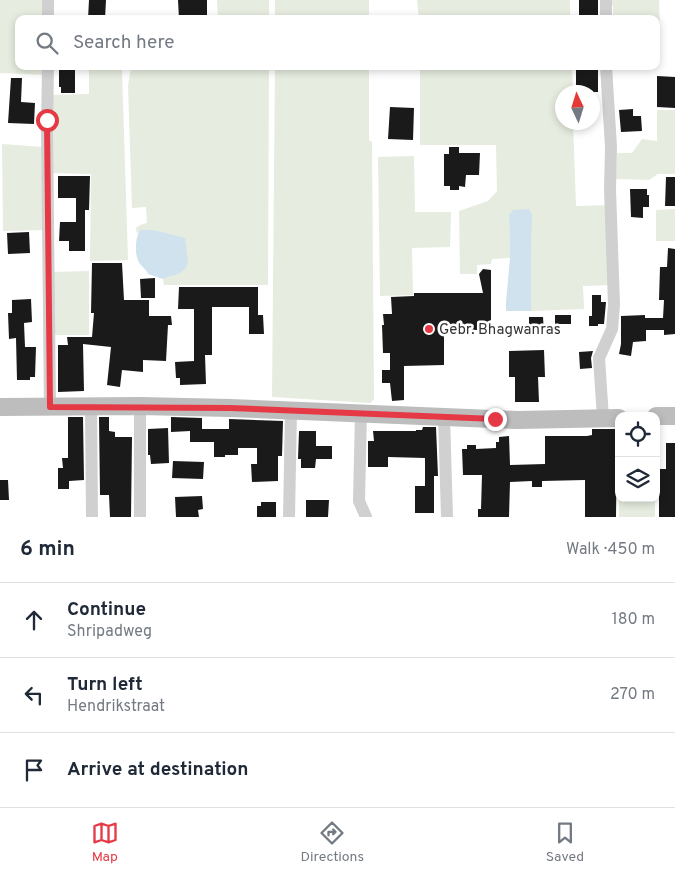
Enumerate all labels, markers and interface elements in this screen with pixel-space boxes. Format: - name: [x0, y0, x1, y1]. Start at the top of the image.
- search box: [15, 15, 660, 70]
- icon: search: [33, 29, 61, 57]
- text: Search here: [73, 31, 175, 55]
- north arrow: [555, 85, 600, 130]
- route start: [36, 109, 59, 132]
- place label: Gebr. Bhagwanras: [439, 321, 561, 340]
- marker: Gebr. Bhagwanras: [423, 323, 435, 335]
- route end: [484, 408, 507, 431]
- map controls: [615, 412, 660, 502]
- button: locate: [615, 412, 660, 457]
- button: layers: [615, 457, 660, 502]
- text: 6 min: [20, 536, 75, 563]
- text: Walk · 450 m: [566, 540, 655, 560]
- text: Continue: [67, 598, 146, 622]
- icon: ahead: [20, 606, 48, 634]
- text: 180 m: [612, 610, 655, 630]
- text: Shripadweg: [67, 622, 152, 642]
- text: Turn left: [67, 673, 143, 697]
- icon: left: [20, 681, 48, 709]
- text: 270 m: [610, 685, 655, 705]
- text: Hendrikstraat: [67, 697, 165, 717]
- icon: arrive: [20, 756, 48, 784]
- text: Arrive at destination: [67, 758, 248, 782]
- tab: Map: [91, 819, 119, 866]
- tab: Directions: [300, 819, 364, 866]
- tab: Saved: [546, 819, 584, 866]

